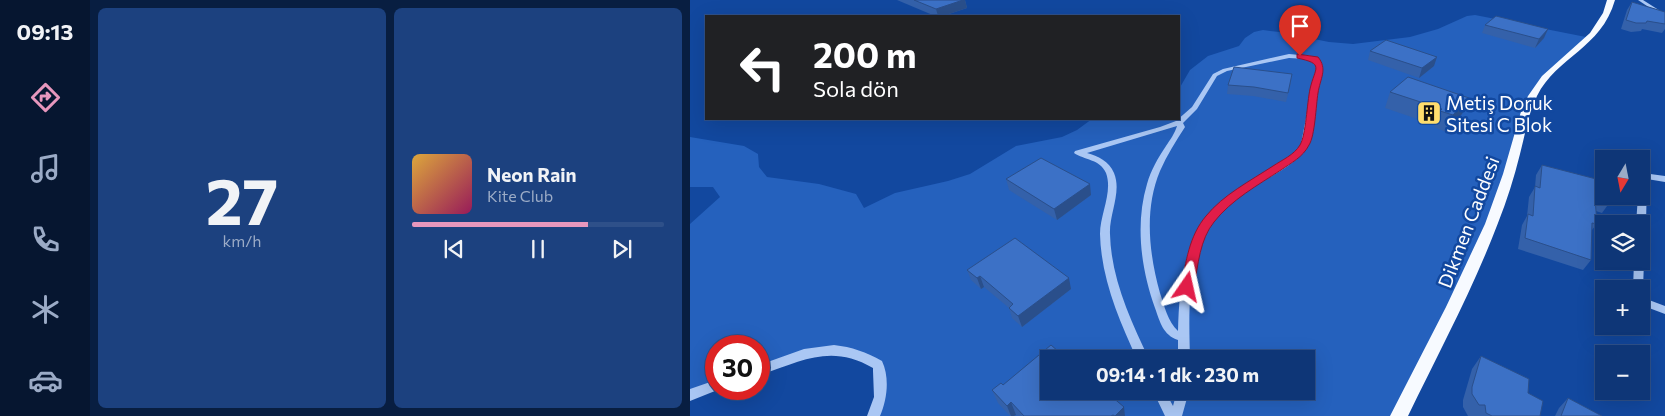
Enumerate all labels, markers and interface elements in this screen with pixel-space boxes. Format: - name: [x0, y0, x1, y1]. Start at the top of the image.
- pin: [1279, 5, 1321, 56]
- icon: arrive: [1286, 12, 1314, 40]
- text: 09:13: [17, 18, 73, 45]
- text: 200 m: [813, 32, 916, 75]
- icon: left: [730, 35, 795, 100]
- text: Sola dön: [813, 75, 899, 102]
- icon: directions: [28, 80, 63, 115]
- place label: Metiş Doruk Sitesi C Blok: [1446, 91, 1553, 136]
- building icon: Metiş Doruk Sitesi C Blok: [1416, 100, 1442, 126]
- north arrow: [1595, 150, 1650, 205]
- map controls: [1595, 150, 1650, 400]
- icon: music: [28, 151, 63, 186]
- street label: Dikmen Caddesi: [1432, 153, 1504, 291]
- text: 27: [206, 159, 278, 238]
- text: Neon Rain: [487, 163, 577, 186]
- text: Kite Club: [487, 186, 553, 205]
- button: layers: [1595, 215, 1650, 270]
- icon: phone: [28, 222, 63, 257]
- text: km/h: [223, 231, 261, 250]
- icon: previous: [440, 235, 468, 263]
- icon: pause: [524, 235, 552, 263]
- icon: next: [608, 235, 636, 263]
- position arrow: [1160, 260, 1212, 312]
- button: +: [1595, 280, 1650, 335]
- icon: climate: [28, 292, 63, 327]
- speed limit sign: 30: [705, 335, 770, 400]
- button: −: [1595, 345, 1650, 400]
- icon: car: [28, 363, 63, 398]
- text: 09:14 · 1 dk · 230 m: [1096, 363, 1259, 386]

